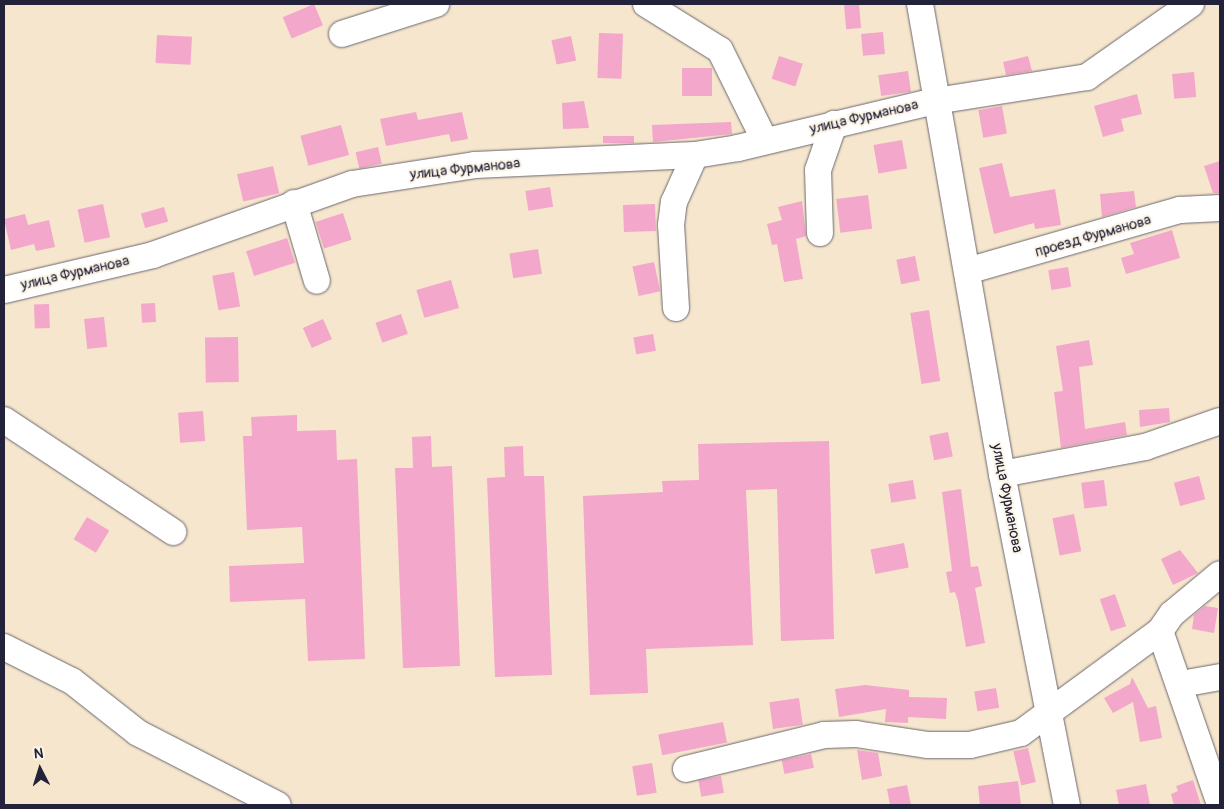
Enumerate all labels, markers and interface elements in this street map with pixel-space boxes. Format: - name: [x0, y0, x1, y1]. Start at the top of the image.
- street label: улица Фурманова: [808, 96, 920, 138]
- street label: улица Фурманова: [409, 154, 521, 184]
- street label: проезд Фурманова: [1033, 211, 1153, 261]
- street label: улица Фурманова: [19, 252, 131, 294]
- street label: улица Фурманова: [988, 442, 1026, 554]
- north arrow: [15, 744, 65, 794]
- text: N: [33, 745, 44, 762]

